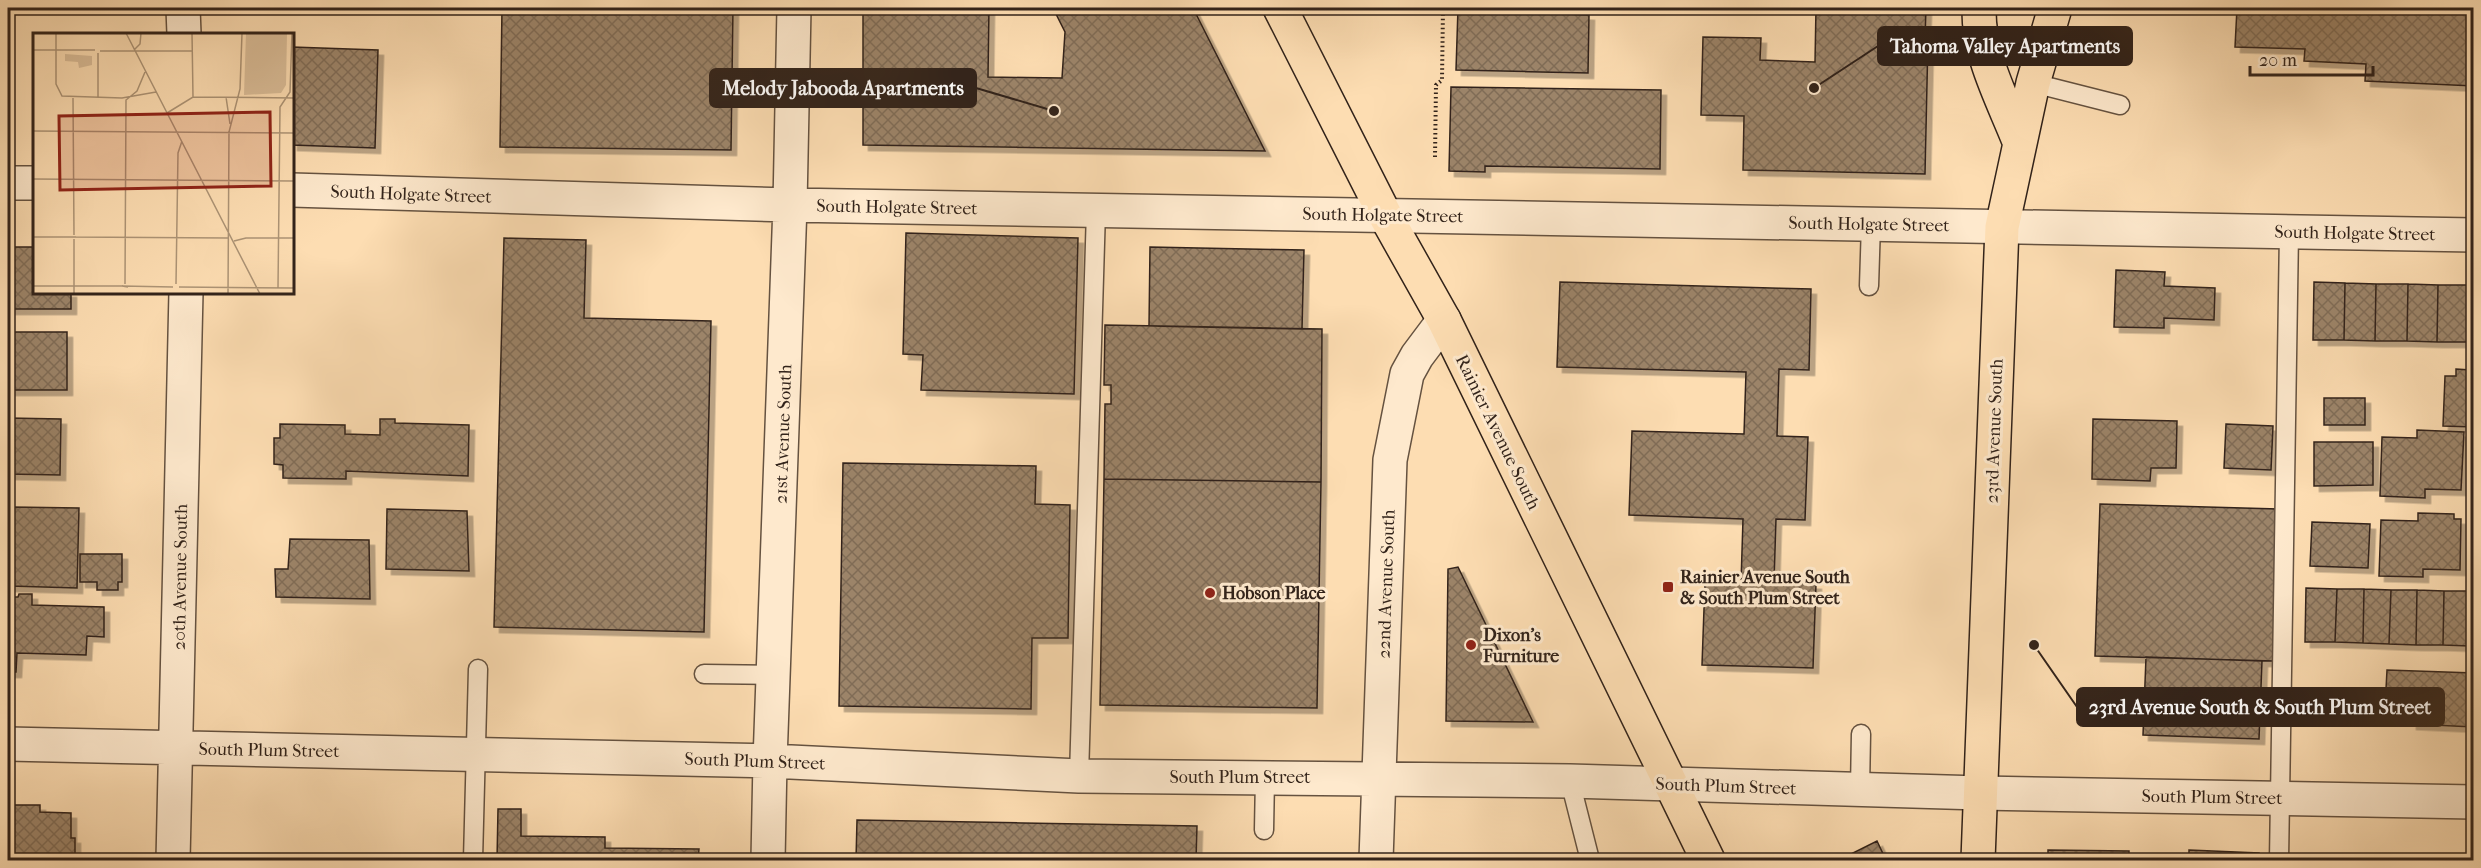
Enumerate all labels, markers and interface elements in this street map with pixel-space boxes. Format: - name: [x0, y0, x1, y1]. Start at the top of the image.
- callout: Tahoma Valley Apartments: [1878, 27, 2132, 65]
- inset map: [33, 33, 294, 294]
- text: Tahoma Valley Apartments: [1889, 35, 2121, 58]
- scale bar: [2250, 39, 2373, 77]
- text: 20 m: [2259, 50, 2297, 71]
- callout: Melody Jabooda Apartments: [710, 69, 976, 107]
- text: Melody Jabooda Apartments: [721, 77, 964, 100]
- street label: South Holgate Street: [330, 181, 493, 208]
- street label: South Holgate Street: [816, 196, 978, 219]
- street label: South Holgate Street: [1302, 204, 1464, 227]
- street label: South Holgate Street: [1788, 213, 1950, 236]
- street label: South Holgate Street: [2274, 222, 2436, 245]
- street label: Rainier Avenue South: [1451, 351, 1544, 513]
- street label: 23rd Avenue South: [1981, 358, 2008, 504]
- street label: 21st Avenue South: [771, 364, 796, 504]
- street label: 20th Avenue South: [169, 504, 192, 650]
- street label: 22nd Avenue South: [1373, 509, 1400, 659]
- place label: Rainier Avenue South & South Plum Street: [1680, 567, 1851, 609]
- marker: Rainier Avenue South & South Plum Street: [1661, 580, 1675, 594]
- place label: Hobson Place: [1222, 583, 1326, 604]
- marker: Hobson Place: [1203, 586, 1217, 600]
- place label: Dixon's Furniture: [1482, 625, 1559, 667]
- marker: Dixon's Furniture: [1464, 638, 1478, 652]
- callout: 23rd Avenue South & South Plum Street: [2077, 688, 2444, 726]
- text: 23rd Avenue South & South Plum Street: [2089, 696, 2432, 719]
- street label: South Plum Street: [198, 739, 340, 762]
- street label: South Plum Street: [684, 749, 826, 774]
- street label: South Plum Street: [1169, 767, 1311, 788]
- street label: South Plum Street: [1655, 774, 1797, 799]
- street label: South Plum Street: [2141, 786, 2283, 809]

